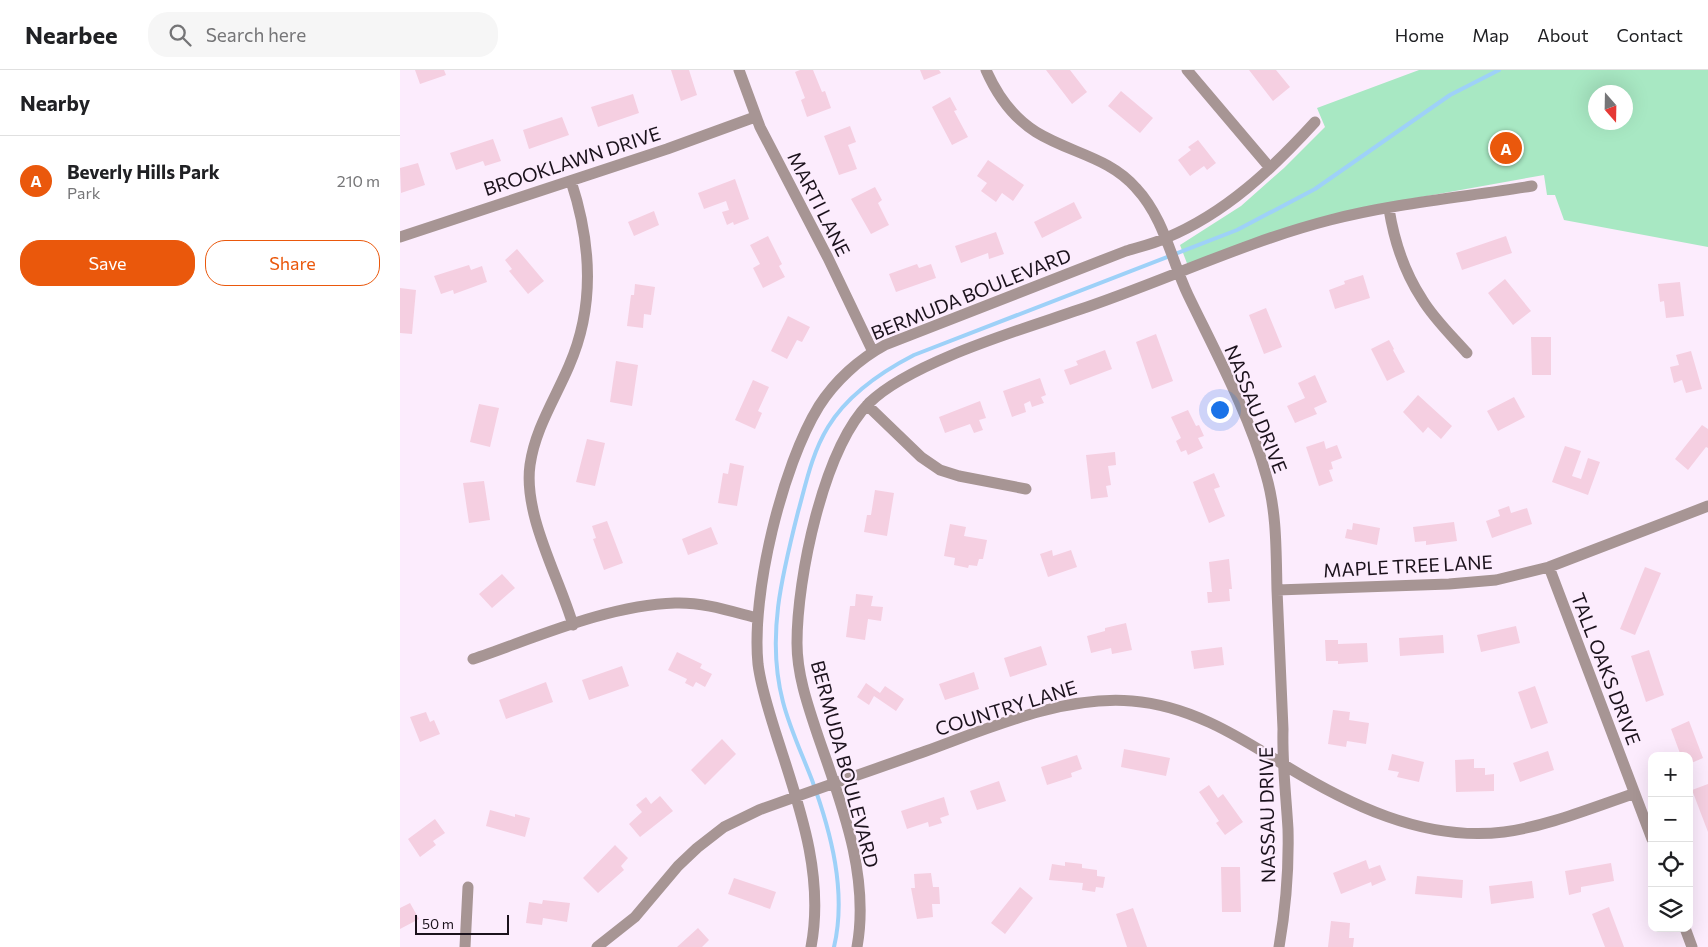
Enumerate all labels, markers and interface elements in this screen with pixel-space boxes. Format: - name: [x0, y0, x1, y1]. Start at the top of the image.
- search box: [148, 12, 498, 57]
- text: Nearbee: [25, 20, 118, 49]
- icon: search: [166, 21, 194, 49]
- text: Search here: [206, 23, 306, 46]
- text: Home: [1395, 24, 1444, 46]
- text: Map: [1472, 24, 1509, 46]
- text: About: [1537, 24, 1589, 46]
- text: Contact: [1617, 24, 1683, 46]
- north arrow: [1588, 85, 1633, 130]
- text: Nearby: [20, 90, 90, 115]
- street label: BROOKLAWN DRIVE: [480, 121, 663, 200]
- pin: A: [1490, 129, 1522, 167]
- street label: MARTI LANE: [783, 148, 856, 260]
- text: Beverly Hills Park: [67, 160, 220, 183]
- text: A: [30, 171, 42, 190]
- text: 210 m: [337, 171, 380, 190]
- text: Park: [67, 183, 100, 202]
- button: Save: [20, 240, 195, 286]
- button: Share: [205, 240, 380, 286]
- street label: BERMUDA BOULEVARD: [867, 243, 1074, 344]
- street label: NASSAU DRIVE: [1220, 341, 1293, 476]
- your location: [1207, 397, 1233, 423]
- street label: MAPLE TREE LANE: [1323, 550, 1493, 581]
- street label: TALL OAKS DRIVE: [1567, 590, 1646, 748]
- street label: BERMUDA BOULEVARD: [807, 658, 884, 870]
- street label: COUNTRY LANE: [932, 675, 1079, 740]
- street label: NASSAU DRIVE: [1254, 747, 1279, 883]
- map controls: [1648, 752, 1693, 932]
- button: +: [1648, 752, 1693, 797]
- button: −: [1648, 797, 1693, 842]
- button: locate: [1648, 842, 1693, 887]
- button: layers: [1648, 887, 1693, 932]
- scale bar: [415, 912, 509, 935]
- text: 50 m: [422, 915, 454, 932]

